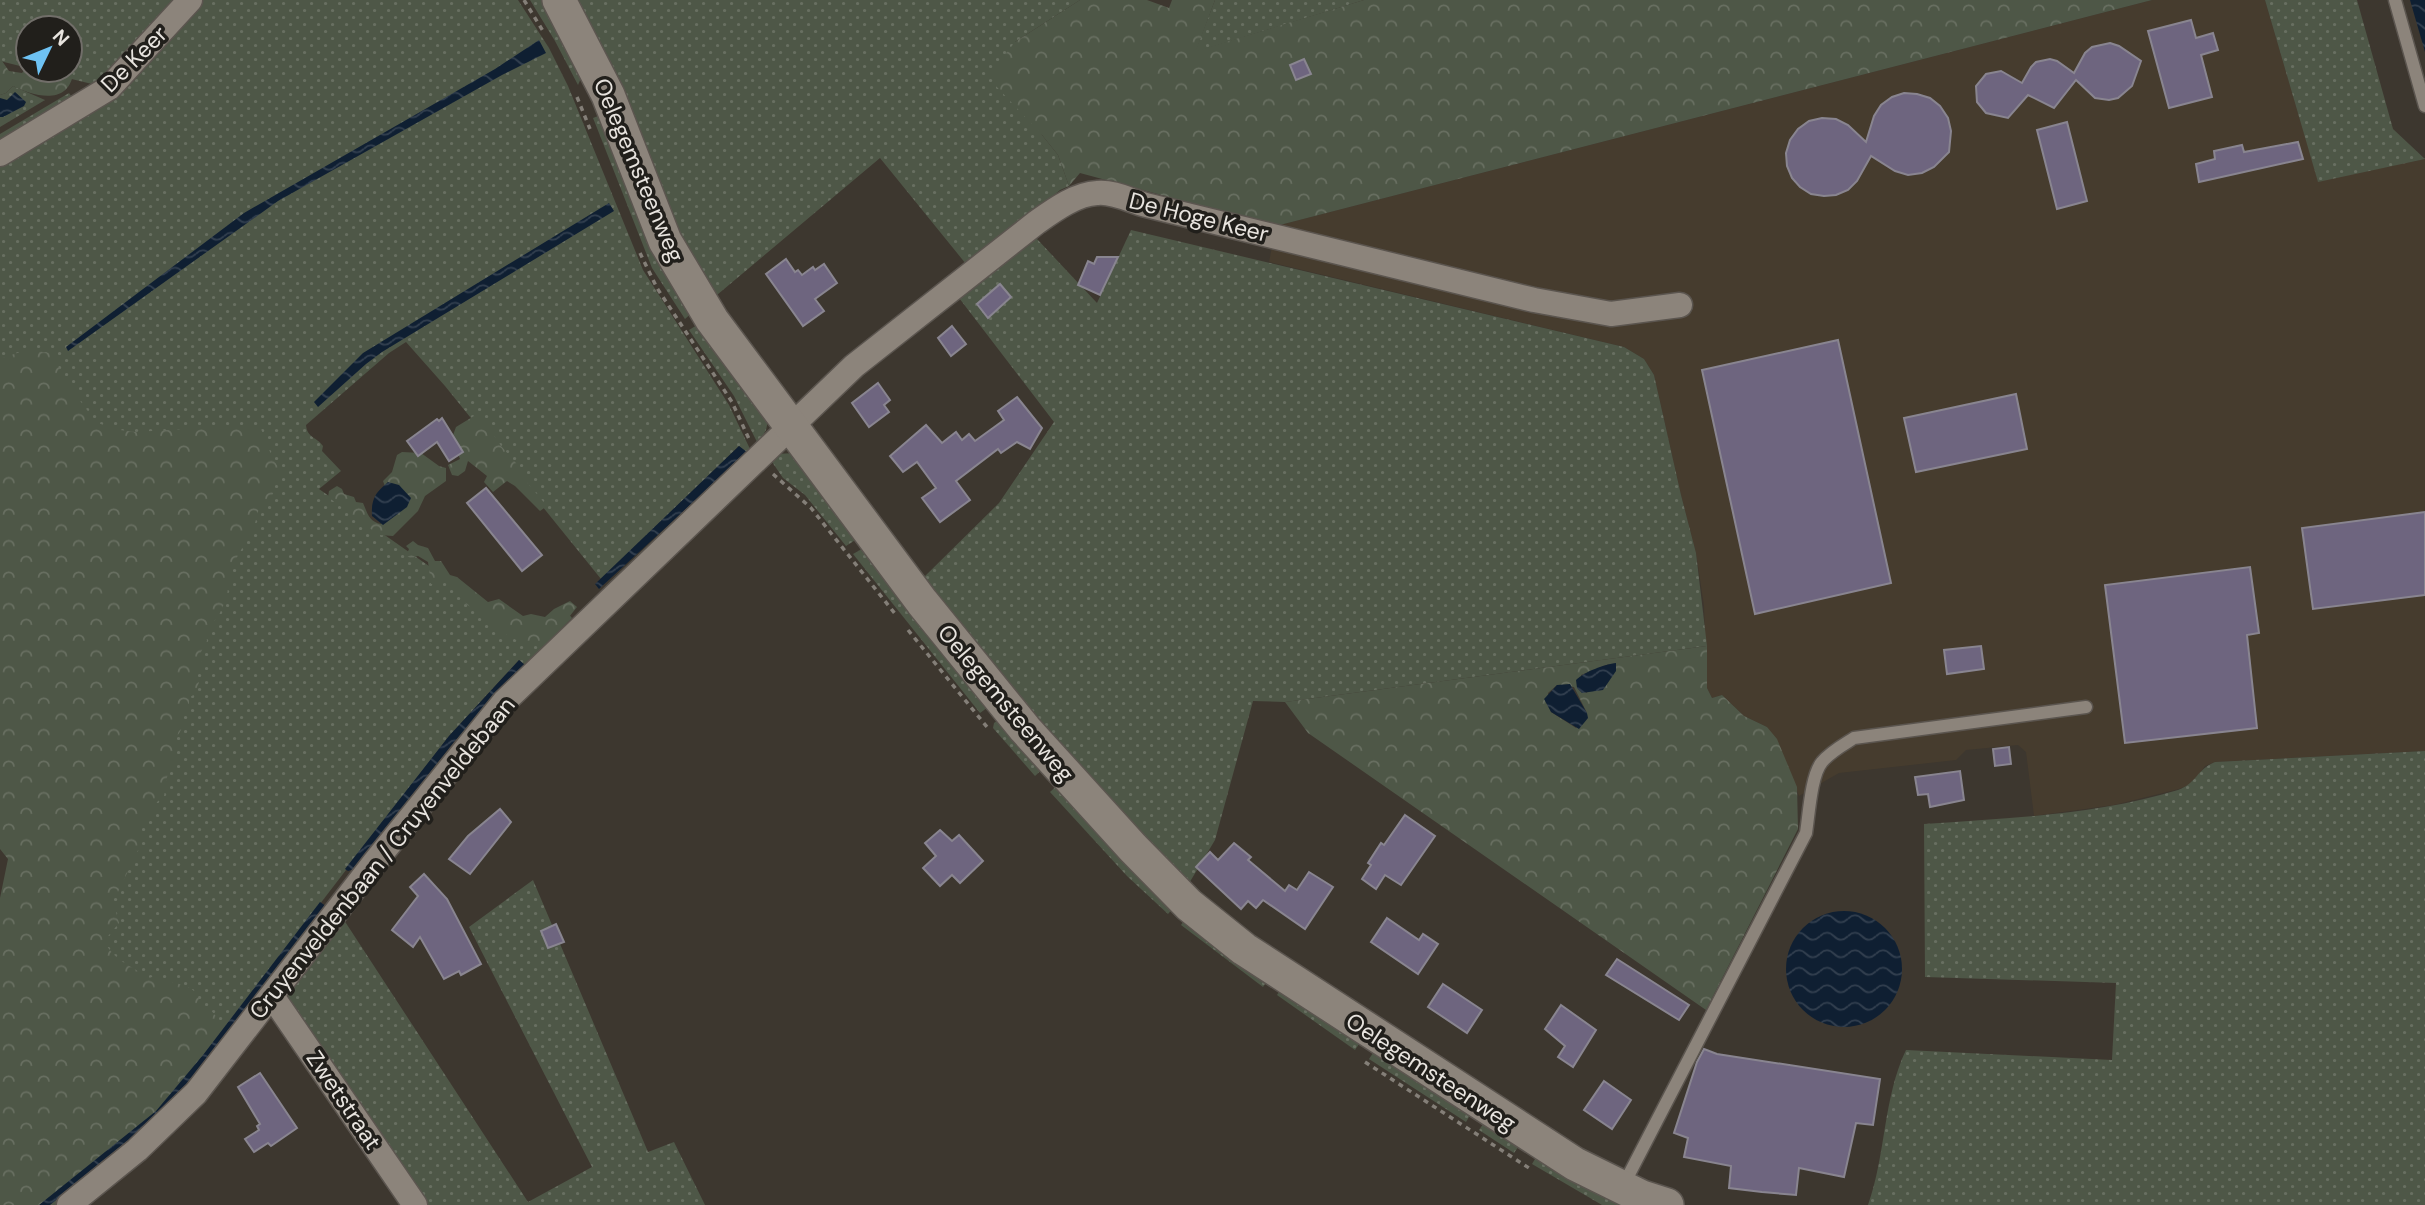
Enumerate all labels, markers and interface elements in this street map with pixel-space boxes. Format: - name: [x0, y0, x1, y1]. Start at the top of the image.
- north arrow: [14, 14, 84, 84]
- street label: De Keer: [94, 19, 174, 99]
- text: N: [47, 24, 75, 51]
- street label: Oelegemsteenweg: [587, 73, 691, 267]
- street label: De Hoge Keer: [1126, 185, 1272, 249]
- street label: Oelegemsteenweg: [931, 618, 1081, 788]
- street label: Cruyenveldenbaan / Cruyenveldebaan: [243, 691, 521, 1025]
- street label: Oelegemsteenweg: [1340, 1006, 1522, 1138]
- street label: Zwetstraat: [300, 1045, 388, 1155]

